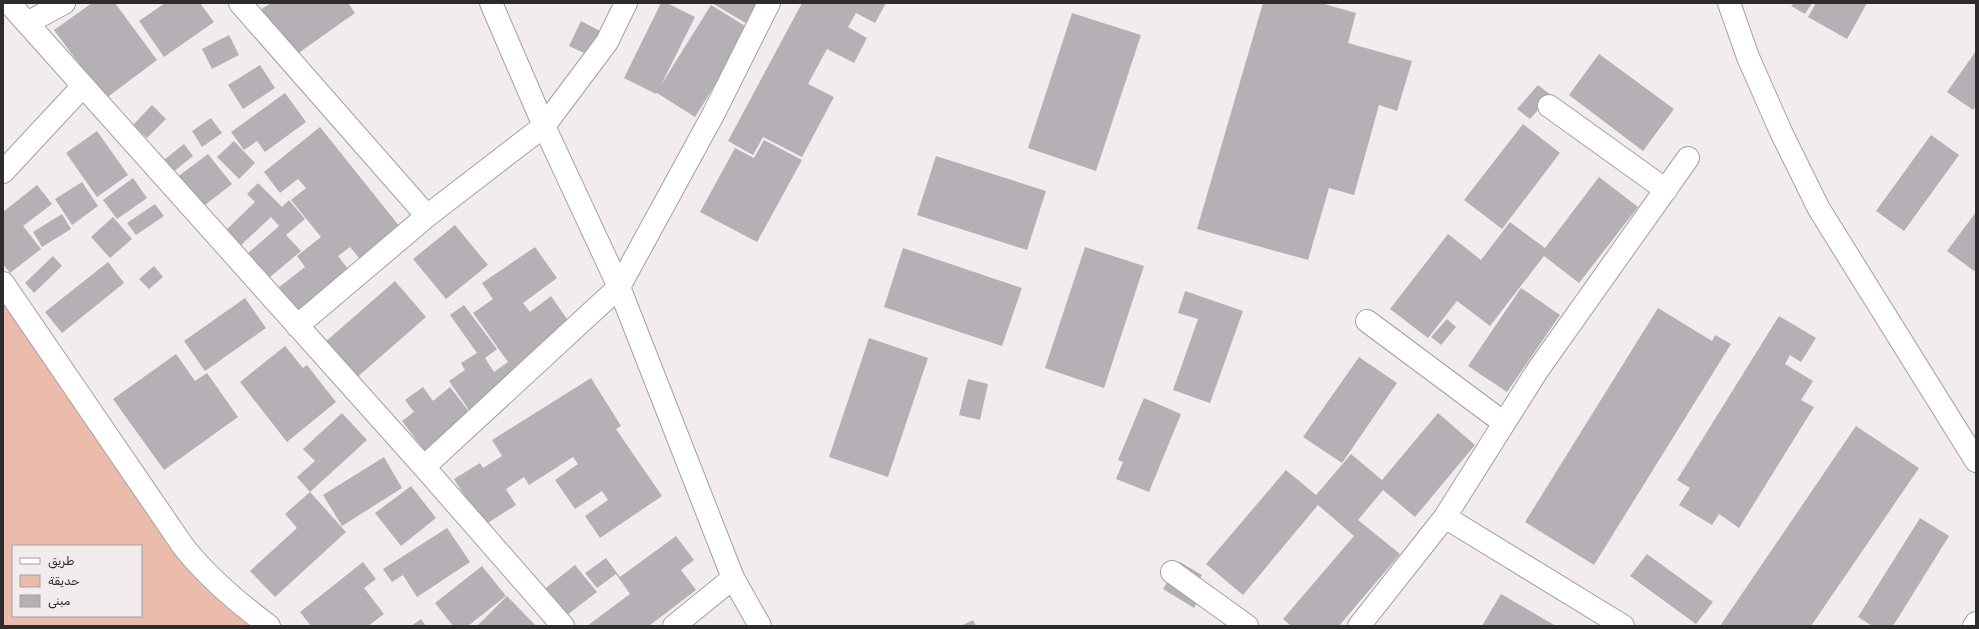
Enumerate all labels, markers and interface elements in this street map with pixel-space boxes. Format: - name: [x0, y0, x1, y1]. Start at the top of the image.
- legend: [12, 545, 142, 617]
- text: طريق: [48, 554, 74, 569]
- text: حديقة: [48, 574, 80, 588]
- text: مبنى: [48, 594, 71, 609]

